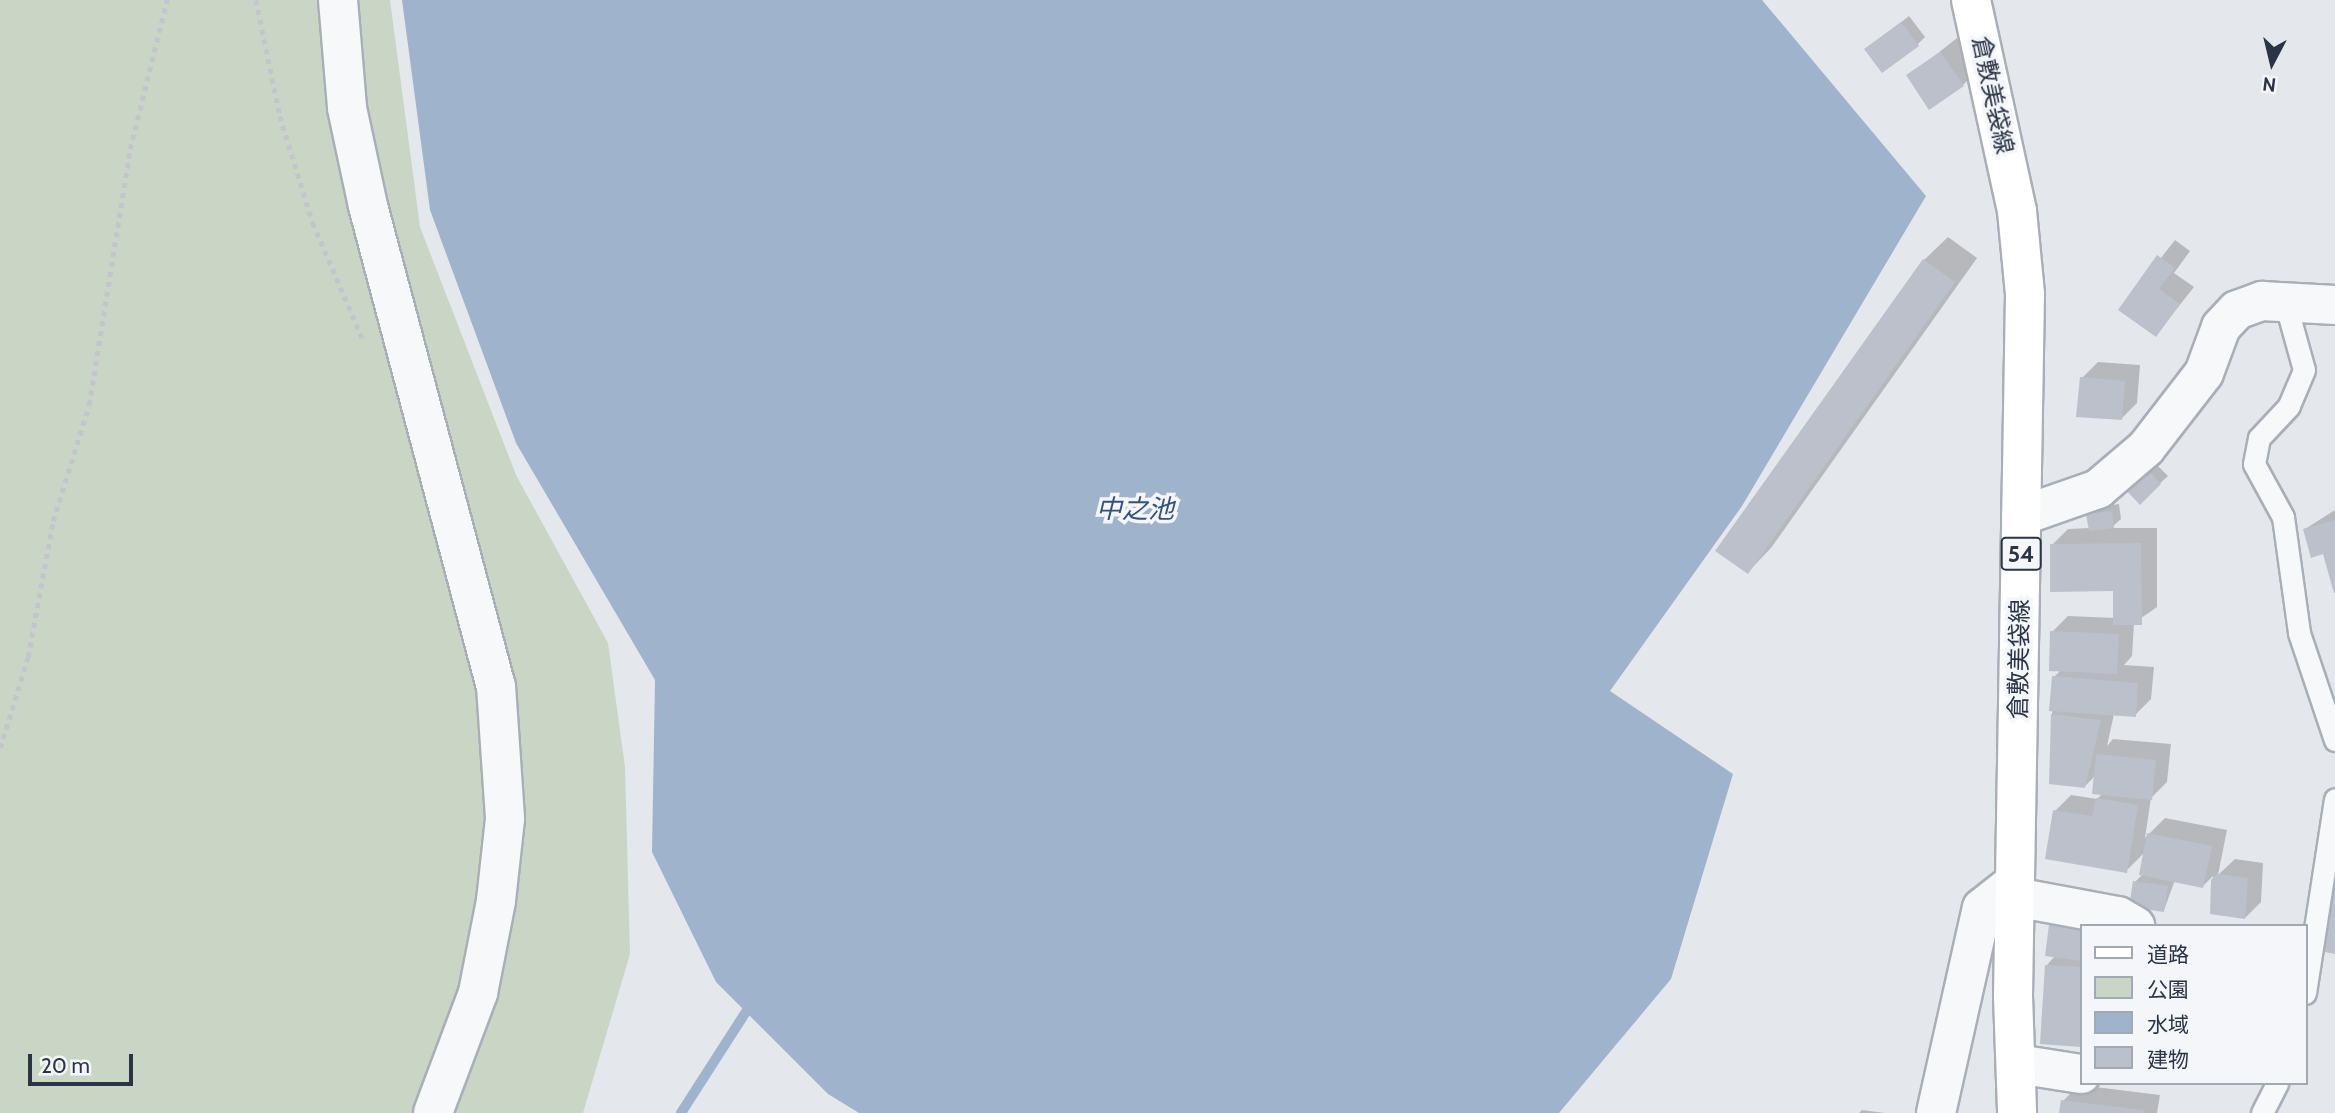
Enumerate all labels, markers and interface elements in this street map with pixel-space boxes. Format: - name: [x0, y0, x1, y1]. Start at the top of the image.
- north arrow: [2237, 28, 2307, 98]
- street label: 倉敷美袋線: [1966, 33, 2020, 157]
- text: N: [2261, 72, 2277, 97]
- water label: 中之池: [1096, 494, 1174, 526]
- road number: 54: [2000, 534, 2042, 574]
- street label: 倉敷美袋線: [2004, 599, 2034, 719]
- legend: [2080, 924, 2307, 1085]
- text: 道路: [2147, 942, 2189, 967]
- text: 公園: [2147, 977, 2189, 1002]
- text: 水域: [2147, 1012, 2189, 1037]
- scale bar: [32, 1040, 136, 1084]
- text: 建物: [2147, 1047, 2189, 1072]
- text: 20 m: [41, 1053, 90, 1078]

